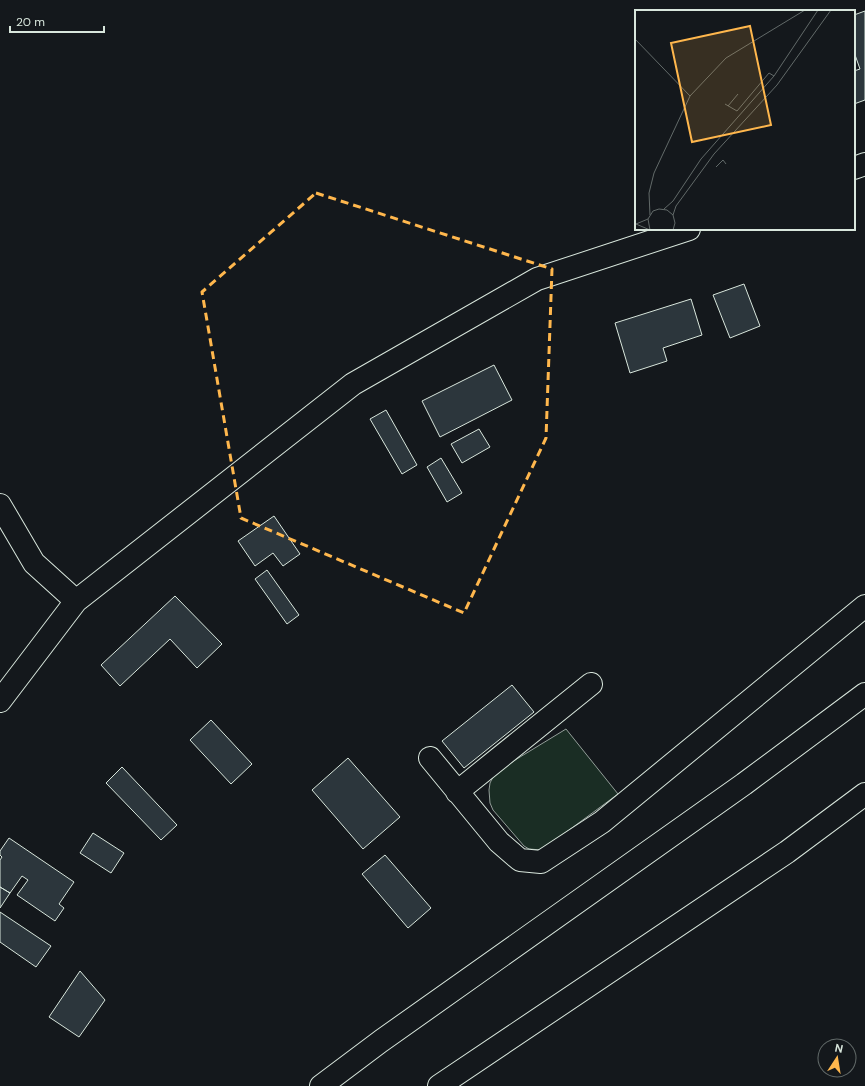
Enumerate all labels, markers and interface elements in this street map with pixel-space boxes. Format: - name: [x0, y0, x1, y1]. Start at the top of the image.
- scale bar: [10, 8, 104, 34]
- inset map: [635, 10, 855, 230]
- text: 20 m: [16, 14, 45, 30]
- north arrow: [817, 1038, 857, 1078]
- text: N: [834, 1041, 844, 1056]

